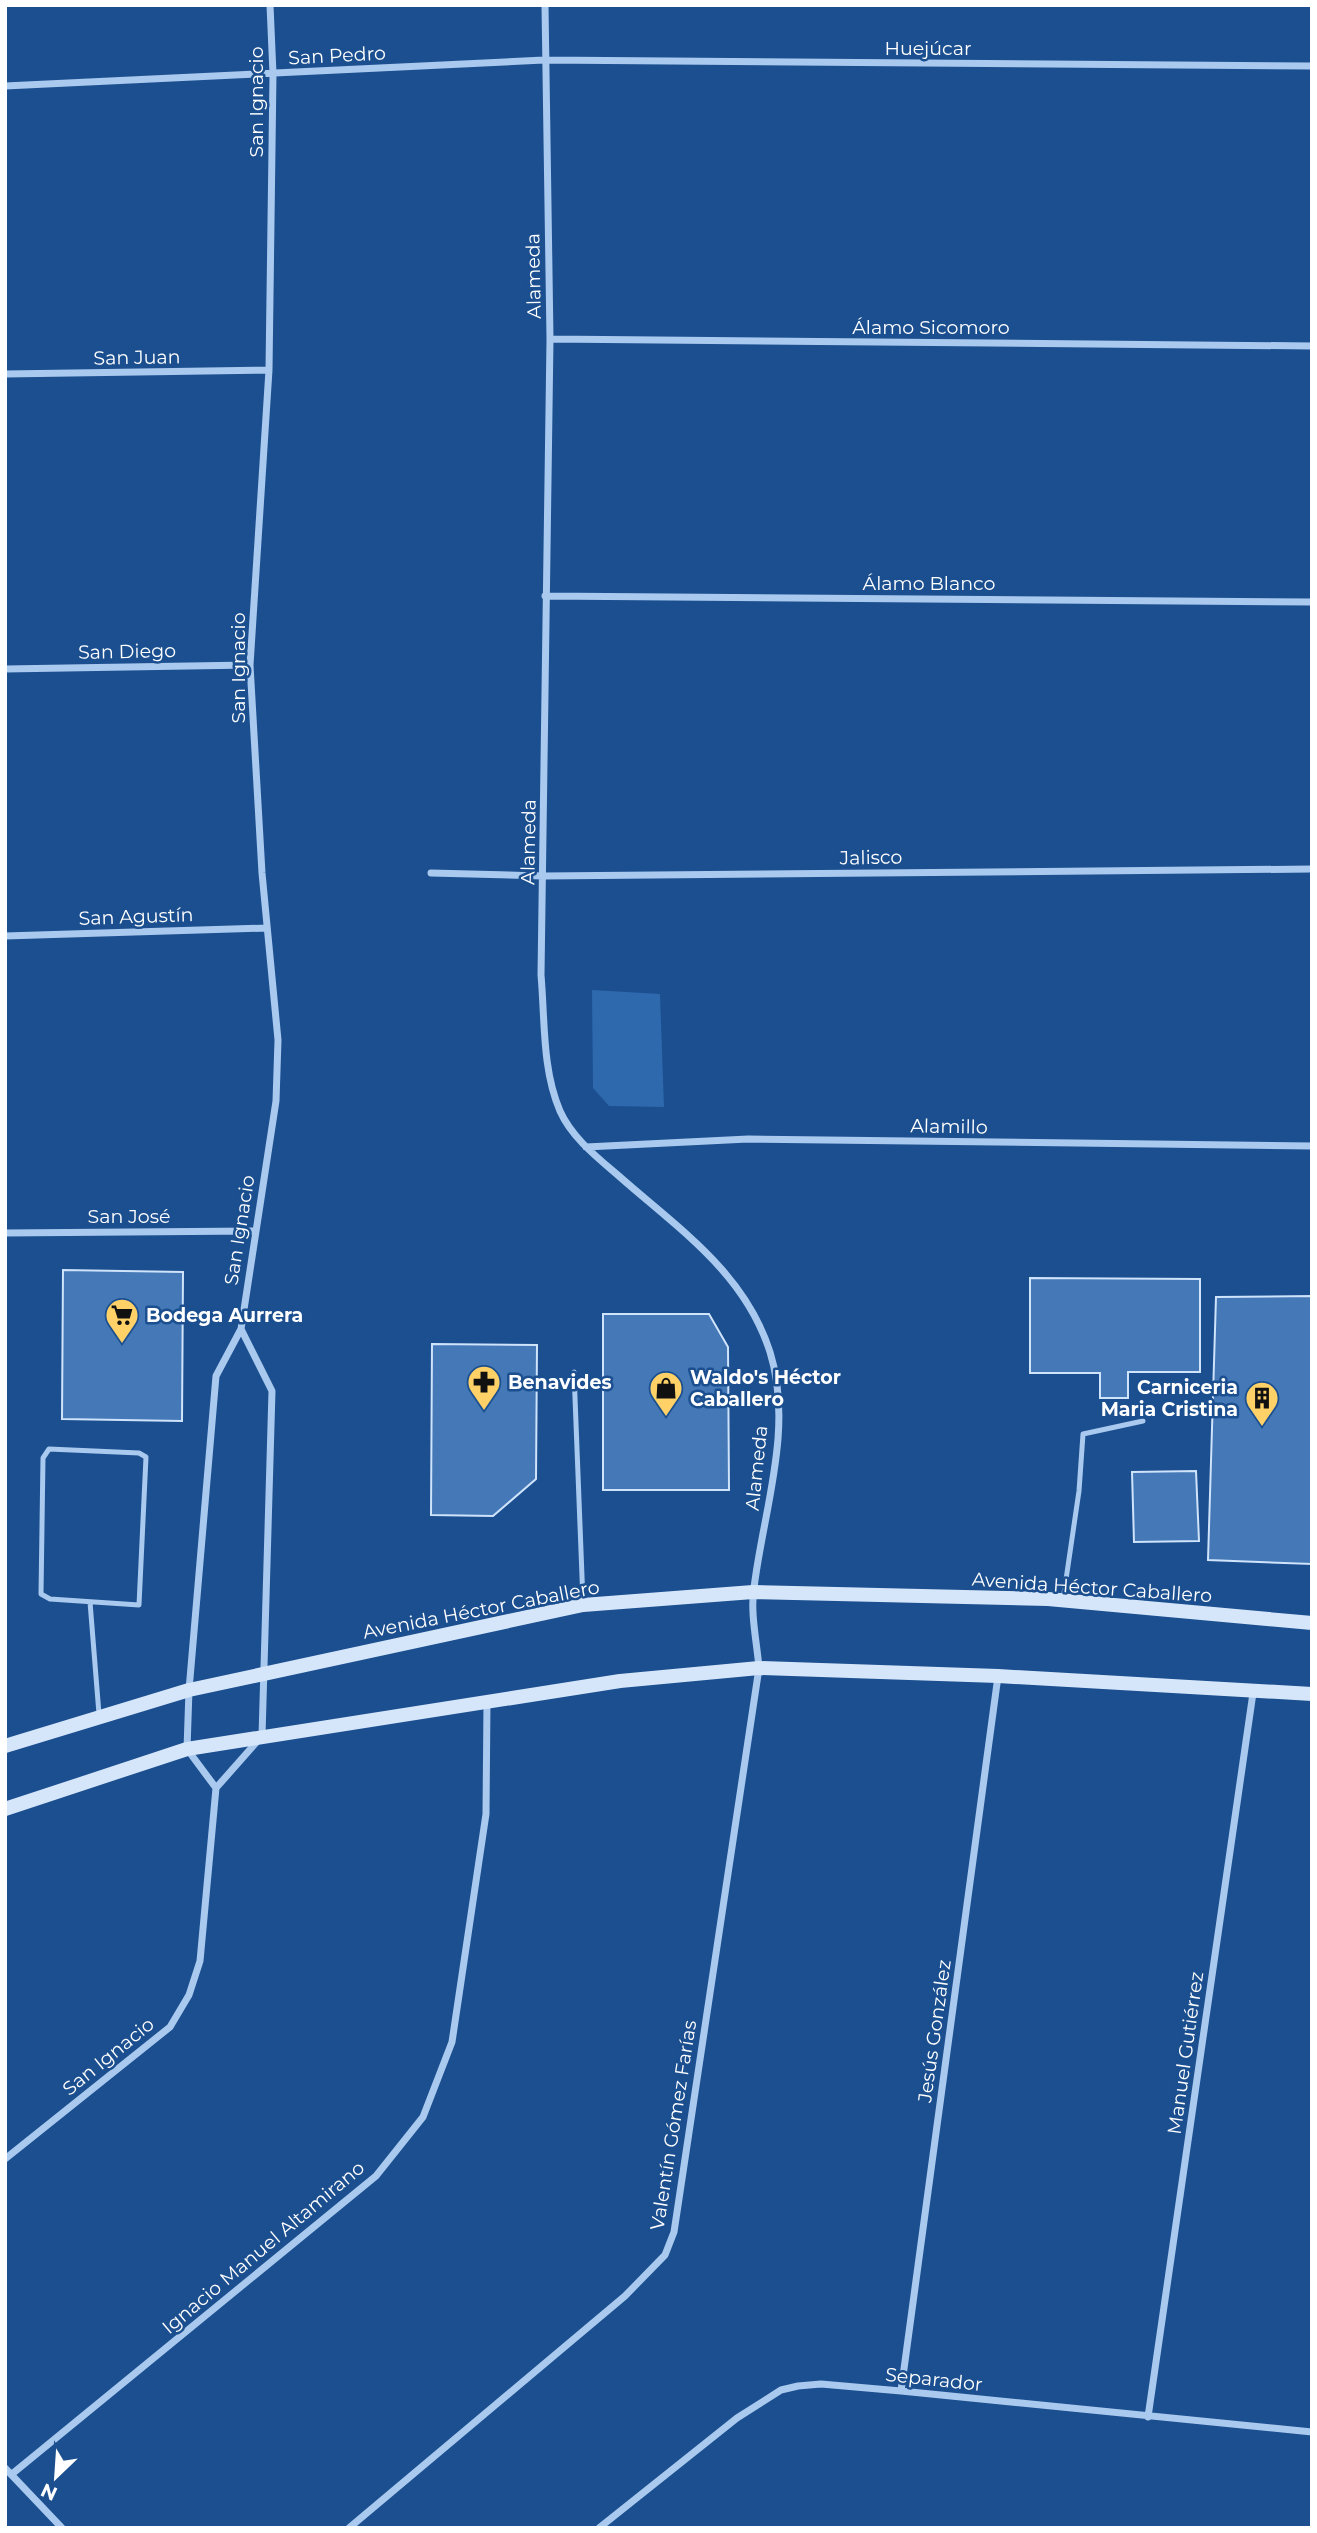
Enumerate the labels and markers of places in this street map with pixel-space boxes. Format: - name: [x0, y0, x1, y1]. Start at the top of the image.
- supermarket icon: Bodega Aurrera: [103, 1296, 141, 1345]
- place label: Bodega Aurrera: [146, 1304, 303, 1327]
- pharmacy icon: Benavides: [465, 1363, 503, 1412]
- place label: Waldo's Héctor Caballero: [690, 1366, 841, 1411]
- shop icon: Waldo's Héctor Caballero: [647, 1369, 685, 1418]
- place label: Benavides: [508, 1371, 612, 1394]
- place label: Carniceria Maria Cristina: [1101, 1376, 1238, 1421]
- building icon: Carniceria Maria Cristina: [1243, 1379, 1281, 1428]

